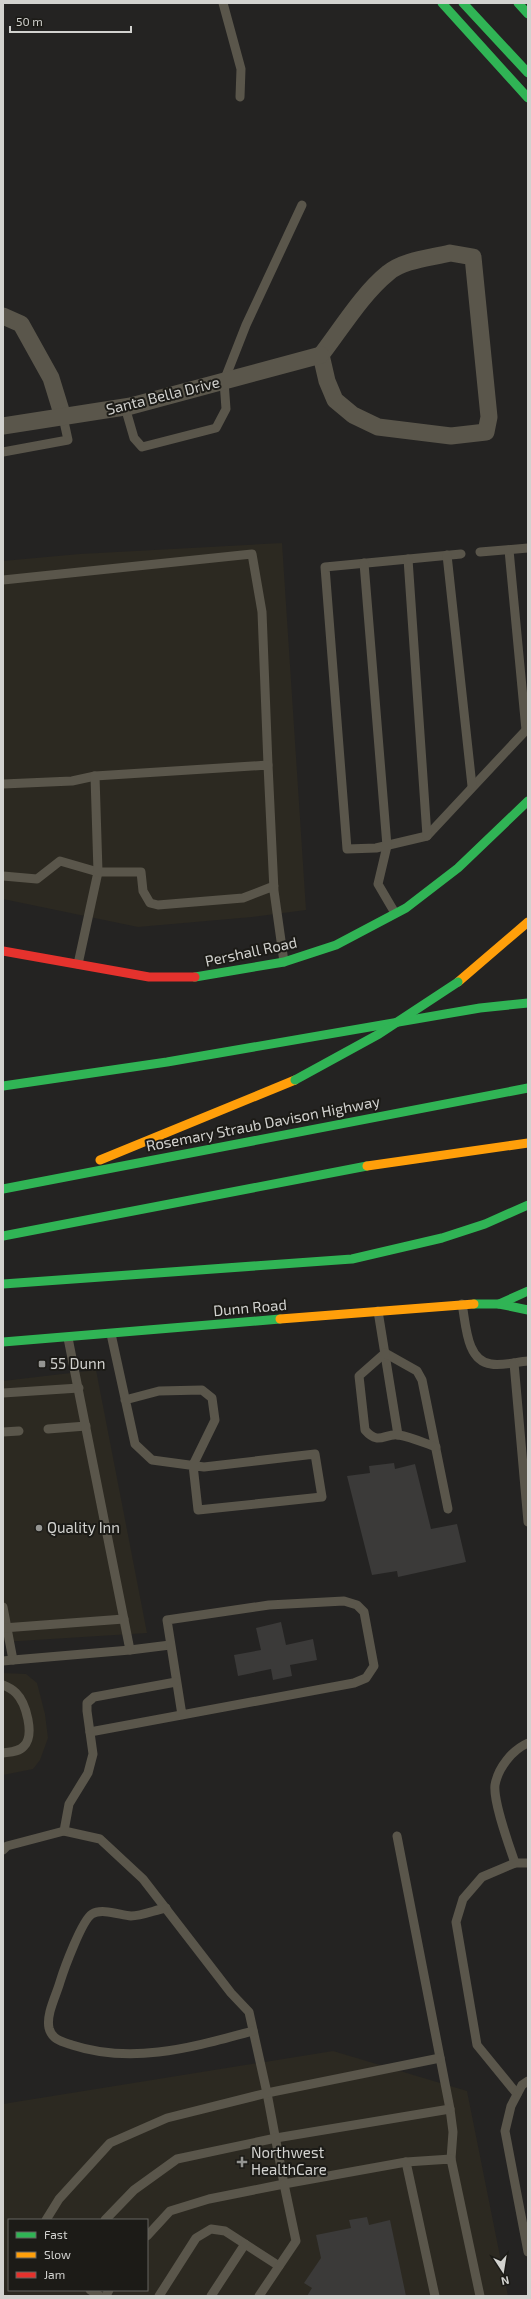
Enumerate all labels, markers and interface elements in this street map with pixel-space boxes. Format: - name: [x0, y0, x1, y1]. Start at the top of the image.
- scale bar: [10, 8, 131, 34]
- text: 50 m: [16, 14, 43, 28]
- street label: Santa Bella Drive: [104, 372, 221, 418]
- street label: Pershall Road: [203, 932, 299, 970]
- street label: Rosemary Straub Davison Highway: [144, 1091, 381, 1155]
- street label: Dunn Road: [212, 1295, 287, 1319]
- place label: 55 Dunn: [50, 1354, 105, 1372]
- marker: 55 Dunn: [37, 1359, 47, 1369]
- place label: Quality Inn: [47, 1518, 120, 1537]
- marker: Quality Inn: [34, 1523, 44, 1533]
- place label: Northwest HealthCare: [251, 2143, 327, 2178]
- marker: Northwest HealthCare: [236, 2156, 248, 2168]
- legend: [8, 2219, 148, 2291]
- text: Fast: [44, 2227, 68, 2241]
- text: Slow: [44, 2247, 71, 2261]
- north arrow: [483, 2251, 523, 2291]
- text: Jam: [44, 2267, 65, 2281]
- text: N: [500, 2274, 510, 2288]

